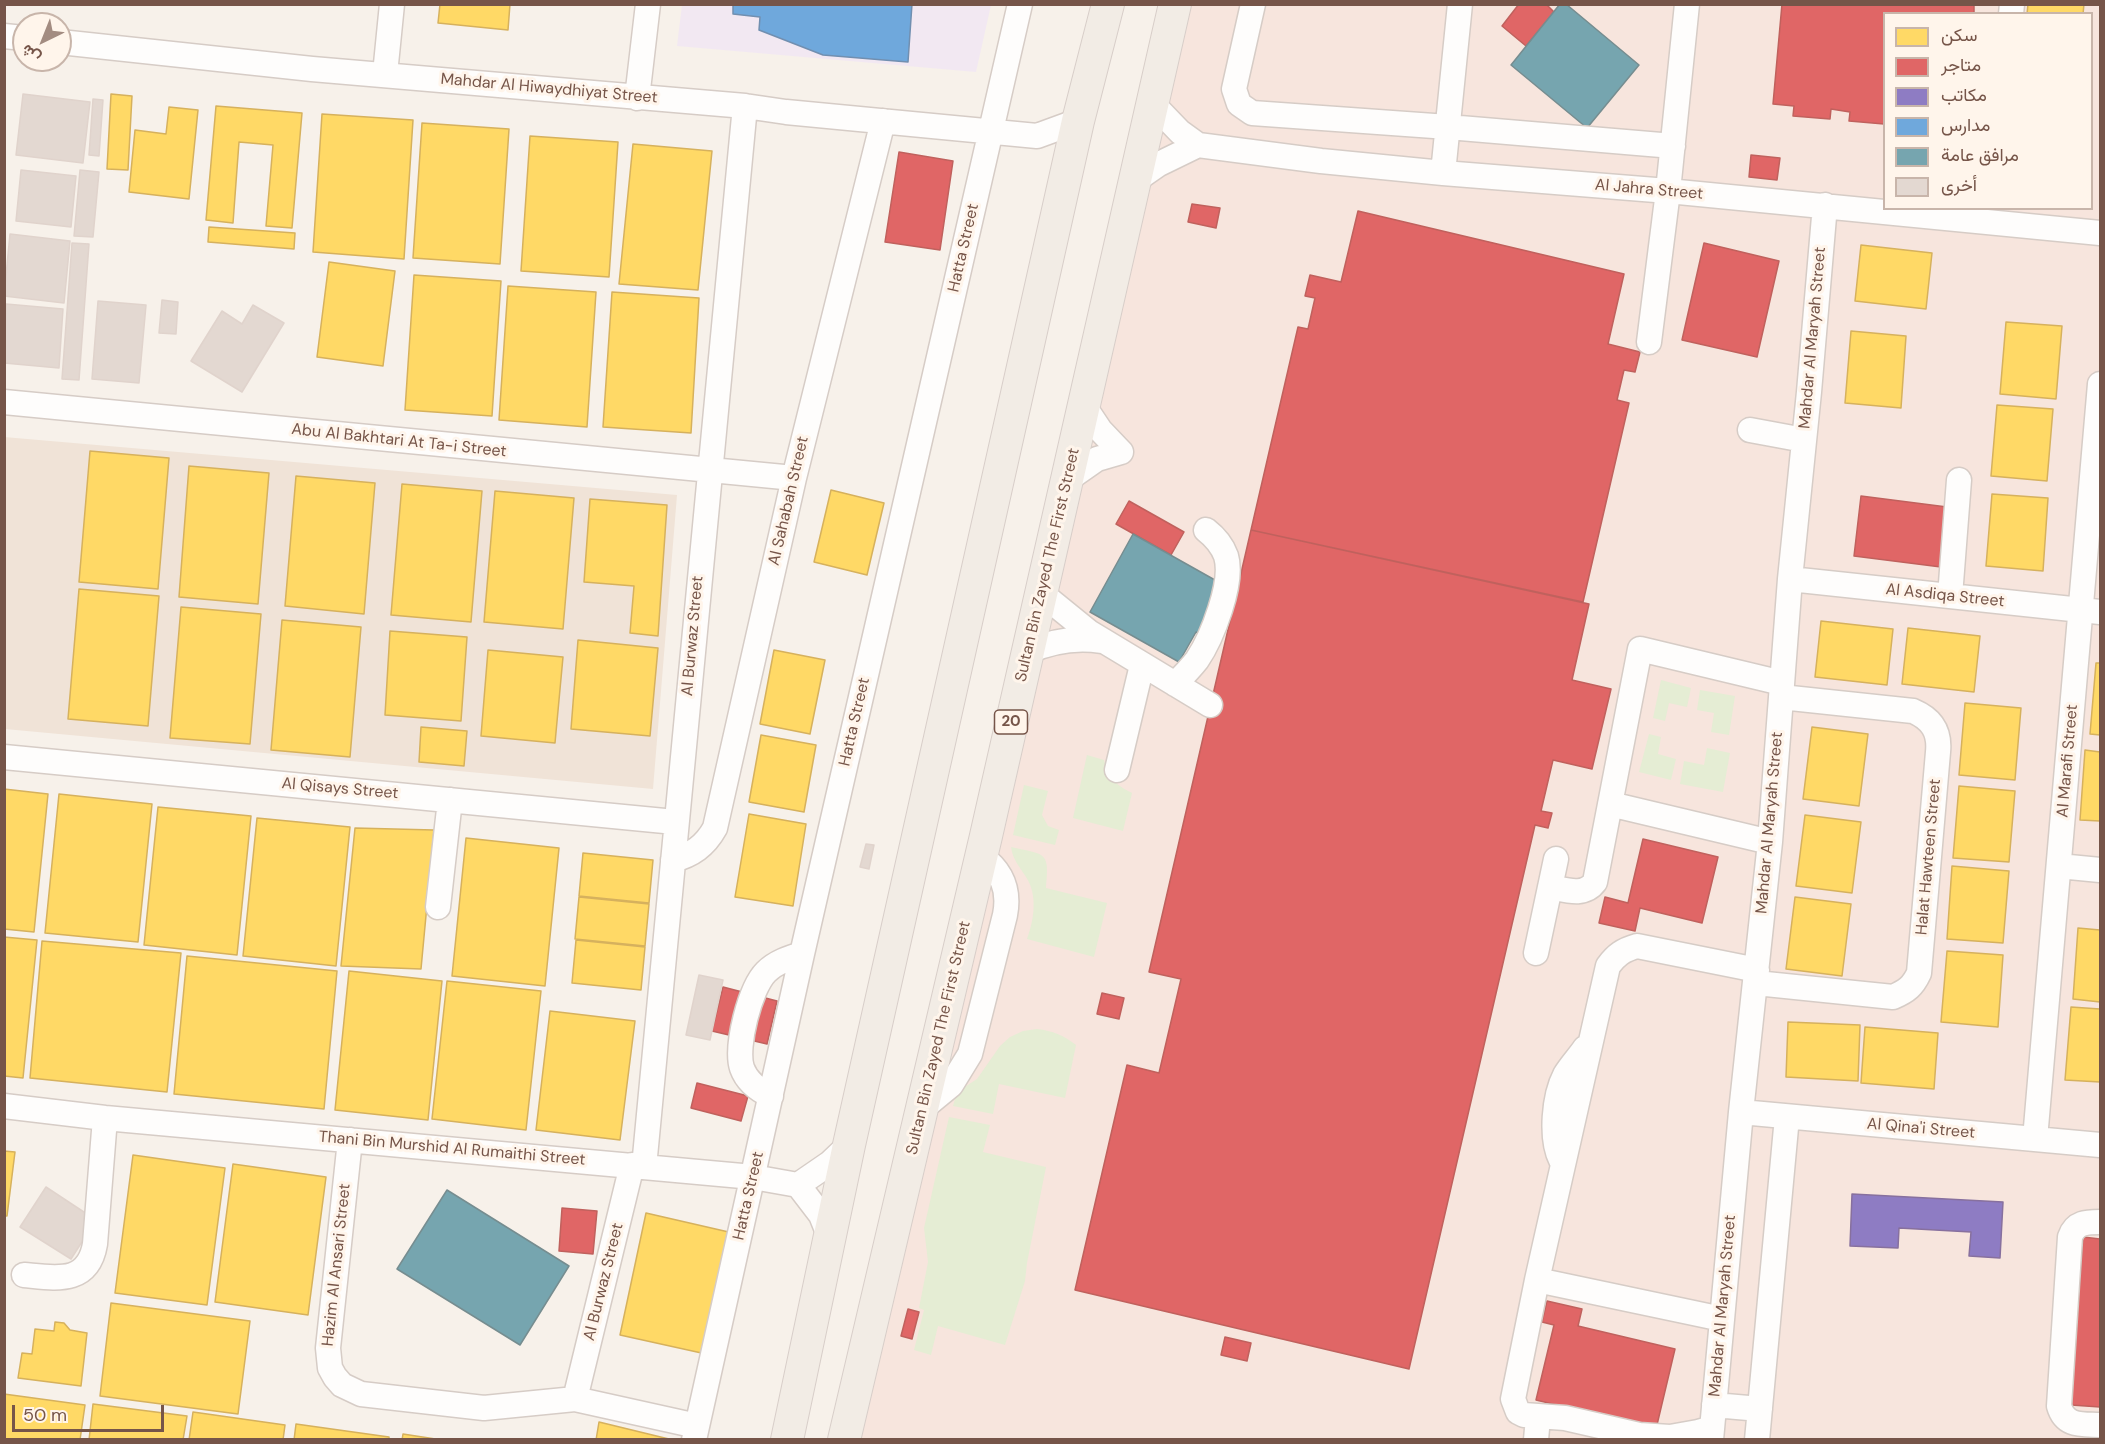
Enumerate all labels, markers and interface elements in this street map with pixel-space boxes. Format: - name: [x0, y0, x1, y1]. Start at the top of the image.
- north arrow: [12, 12, 72, 72]
- legend: [1883, 12, 2093, 210]
- text: سكن: [1941, 23, 1977, 47]
- text: ش: [17, 40, 45, 68]
- text: متاجر: [1941, 53, 1981, 77]
- street label: Mahdar Al Hiwaydhiyat Street: [440, 70, 658, 108]
- text: مكاتب: [1941, 83, 1987, 107]
- text: مدارس: [1941, 113, 1990, 137]
- text: مرافق عامة: [1941, 143, 2019, 167]
- text: أخرى: [1941, 173, 1977, 197]
- street label: Al Jahra Street: [1594, 176, 1704, 204]
- street label: Hatta Street: [944, 202, 984, 294]
- street label: Mahdar Al Maryah Street: [1795, 246, 1831, 430]
- street label: Abu Al Bakhtari At Ta-i Street: [290, 420, 508, 462]
- street label: Al Sahabah Street: [765, 435, 813, 567]
- street label: Sultan Bin Zayed The First Street: [1012, 446, 1084, 684]
- street label: Al Burwaz Street: [678, 575, 708, 697]
- street label: Al Asdiqa Street: [1885, 580, 2005, 612]
- street label: Hatta Street: [835, 676, 875, 768]
- street label: Al Marafi Street: [2053, 703, 2083, 819]
- road number: 20: [994, 710, 1028, 734]
- street label: Mahdar Al Maryah Street: [1752, 731, 1788, 915]
- street label: Al Qisays Street: [281, 774, 399, 804]
- street label: Halat Hawteen Street: [1913, 778, 1945, 936]
- street label: Sultan Bin Zayed The First Street: [903, 919, 975, 1157]
- street label: Al Qina'i Street: [1866, 1115, 1976, 1143]
- street label: Thani Bin Murshid Al Rumaithi Street: [318, 1128, 586, 1170]
- street label: Hatta Street: [729, 1150, 769, 1242]
- street label: Hazim Al Ansari Street: [319, 1183, 355, 1347]
- street label: Mahdar Al Maryah Street: [1705, 1214, 1741, 1398]
- street label: Al Burwaz Street: [580, 1221, 628, 1343]
- scale bar: [15, 1393, 166, 1431]
- text: 50 m: [23, 1403, 67, 1427]

